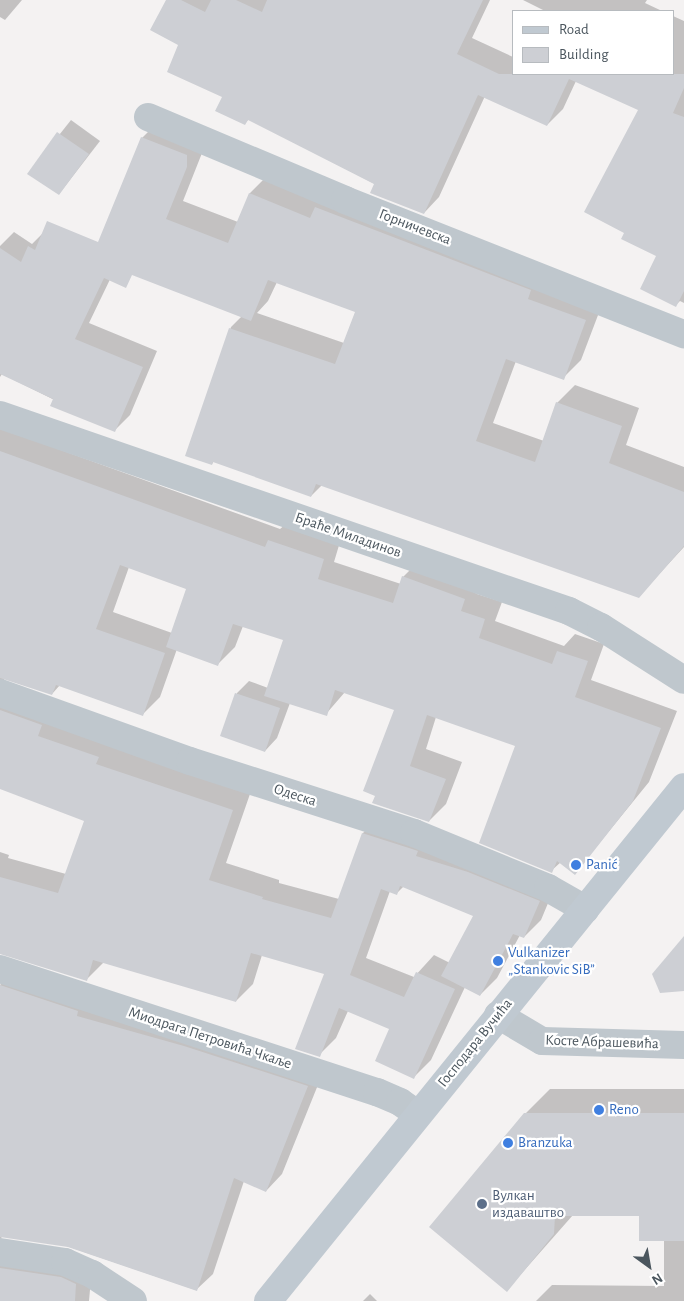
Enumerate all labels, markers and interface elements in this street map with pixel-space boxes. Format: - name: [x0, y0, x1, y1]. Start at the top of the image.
- legend: [512, 10, 674, 75]
- text: Road: [559, 22, 589, 37]
- text: Building: [559, 47, 609, 62]
- street label: Горничевска: [376, 205, 454, 249]
- street label: Браће Миладинов: [292, 508, 404, 562]
- street label: Одеска: [271, 780, 319, 810]
- place label: Panić: [586, 856, 617, 874]
- marker: Panić: [570, 859, 582, 871]
- place label: Vulkanizer „Stankovic SiB”: [508, 943, 595, 978]
- marker: Vulkanizer „Stankovic SiB”: [492, 955, 504, 967]
- street label: Господара Вучића: [434, 995, 516, 1091]
- street label: Миодрага Петровића Чкаље: [126, 1003, 294, 1073]
- street label: Косте Абрашевића: [545, 1031, 659, 1053]
- place label: Reno: [609, 1101, 639, 1119]
- marker: Reno: [593, 1104, 605, 1116]
- place label: Branzuka: [518, 1134, 572, 1152]
- marker: Branzuka: [502, 1137, 514, 1149]
- place label: Вулкан издаваштво: [492, 1186, 564, 1221]
- marker: Вулкан издаваштво: [476, 1198, 488, 1210]
- north arrow: [624, 1241, 674, 1291]
- text: N: [649, 1270, 665, 1287]

